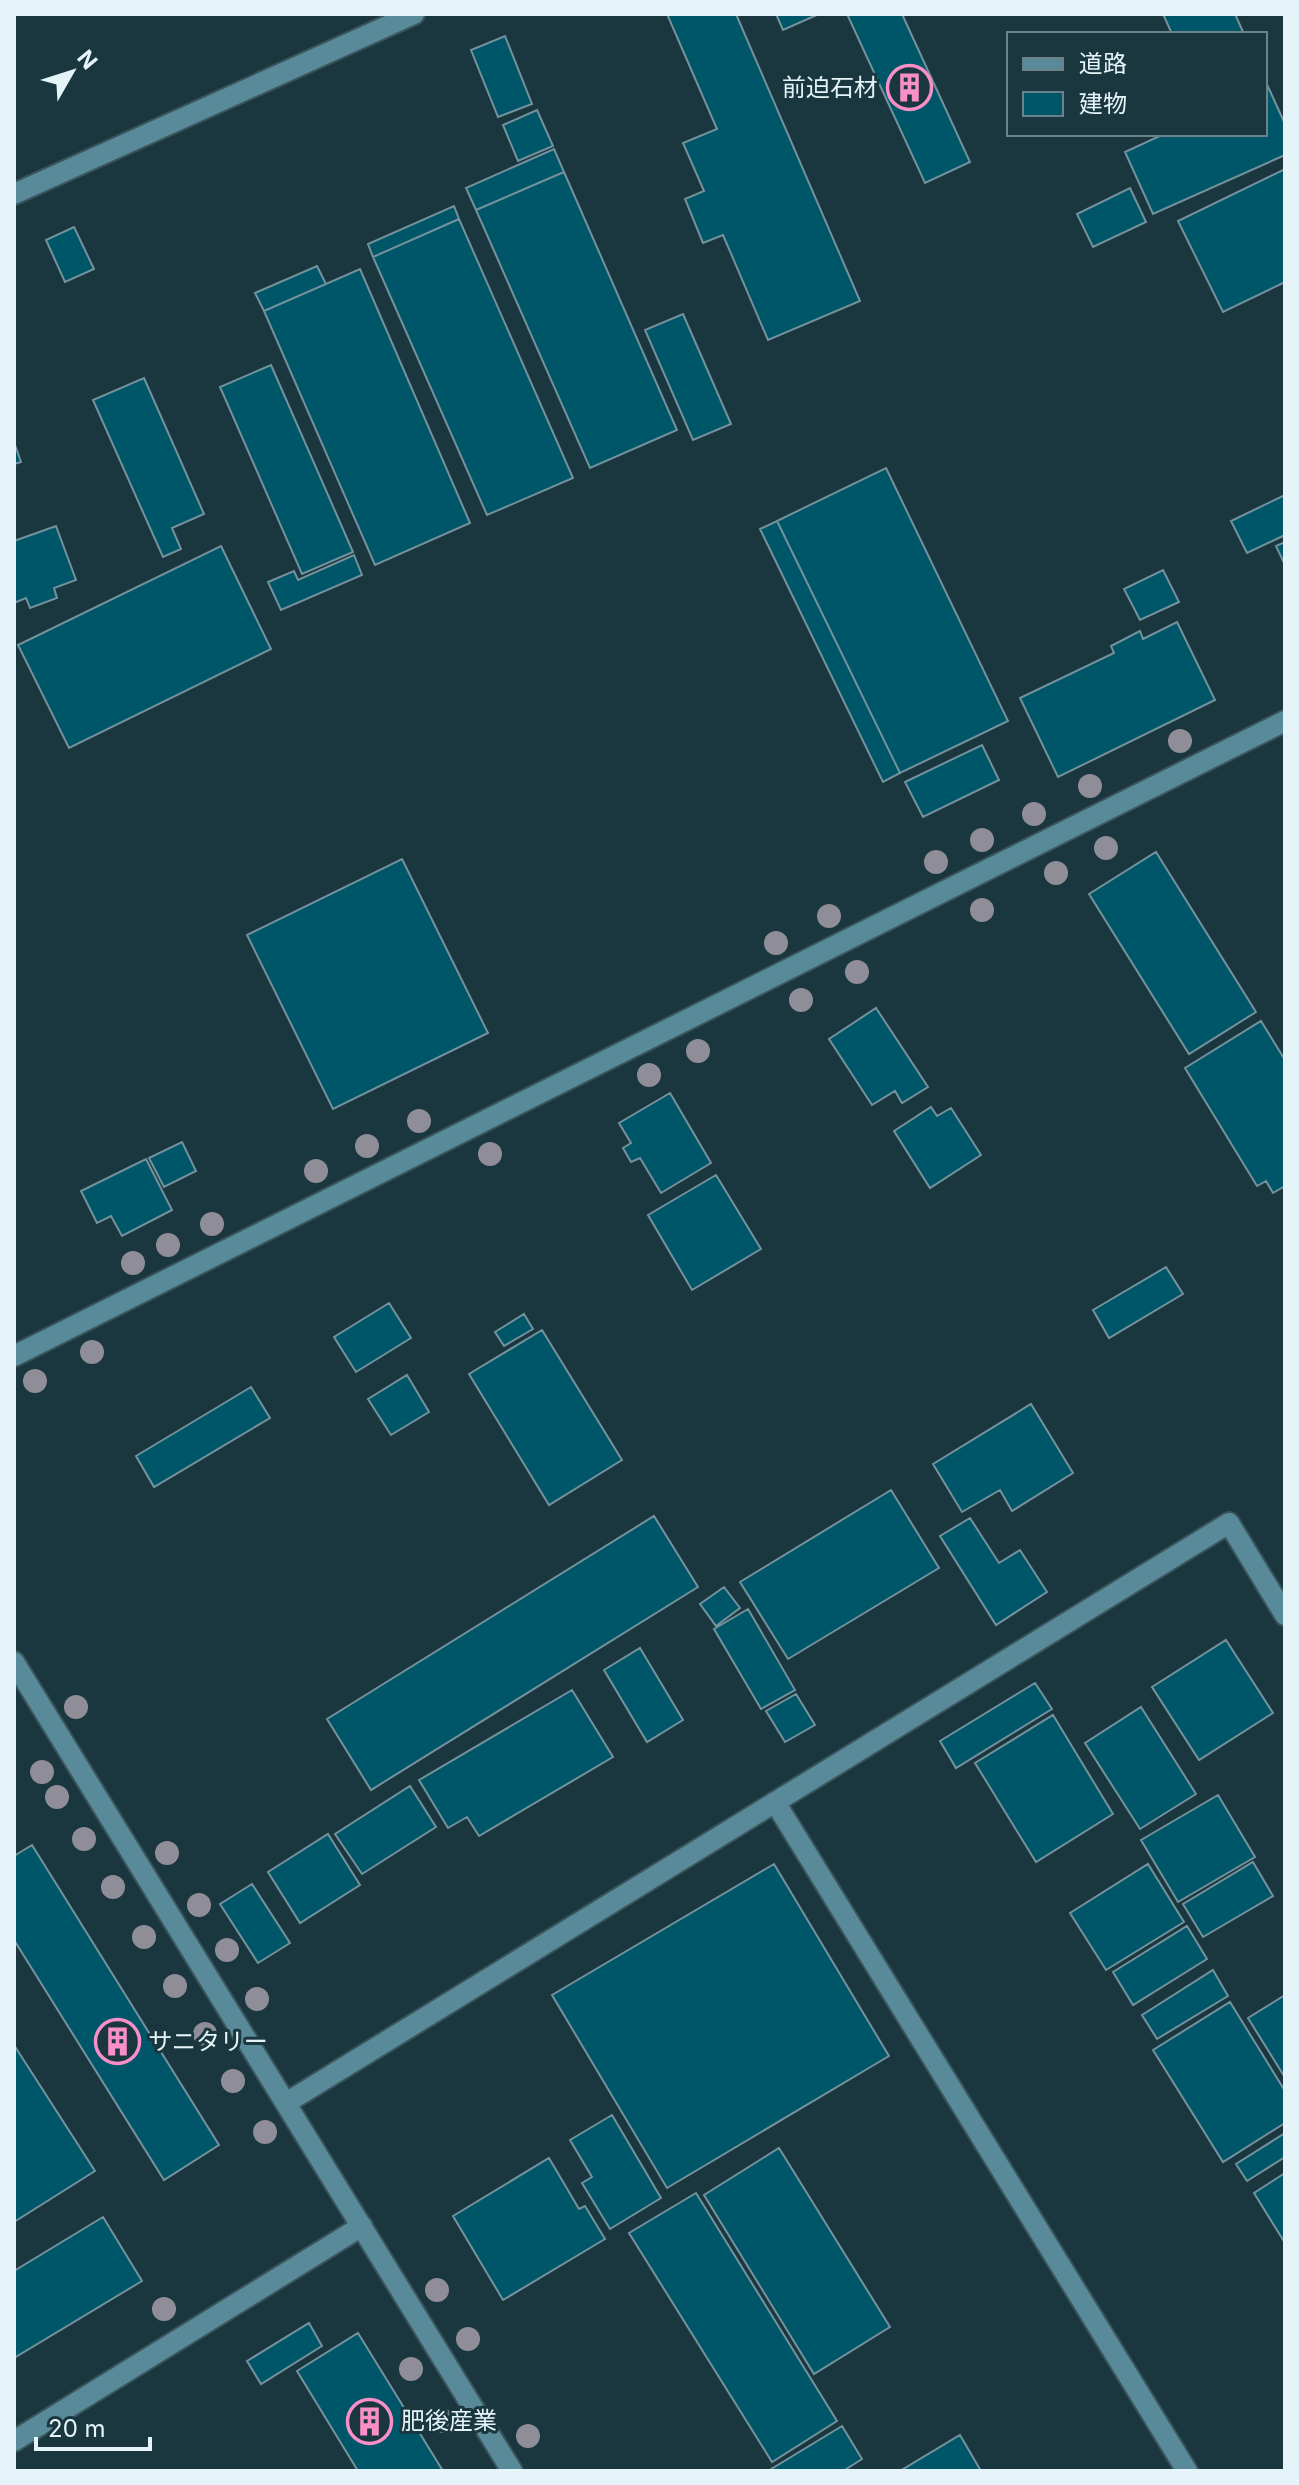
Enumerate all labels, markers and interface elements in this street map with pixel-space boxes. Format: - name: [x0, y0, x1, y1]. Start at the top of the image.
- north arrow: [32, 32, 112, 112]
- legend: [1007, 32, 1267, 136]
- text: N: [72, 45, 103, 74]
- text: 道路: [1079, 49, 1127, 78]
- building icon: 前迫石材: [885, 64, 933, 112]
- place label: 前迫石材: [782, 73, 878, 102]
- text: 建物: [1079, 89, 1127, 118]
- building icon: サニタリー: [93, 2018, 141, 2066]
- place label: サニタリー: [148, 2027, 268, 2056]
- building icon: 肥後産業: [346, 2397, 394, 2445]
- scale bar: [36, 2401, 150, 2451]
- place label: 肥後産業: [401, 2406, 497, 2435]
- text: 20 m: [48, 2414, 106, 2443]

